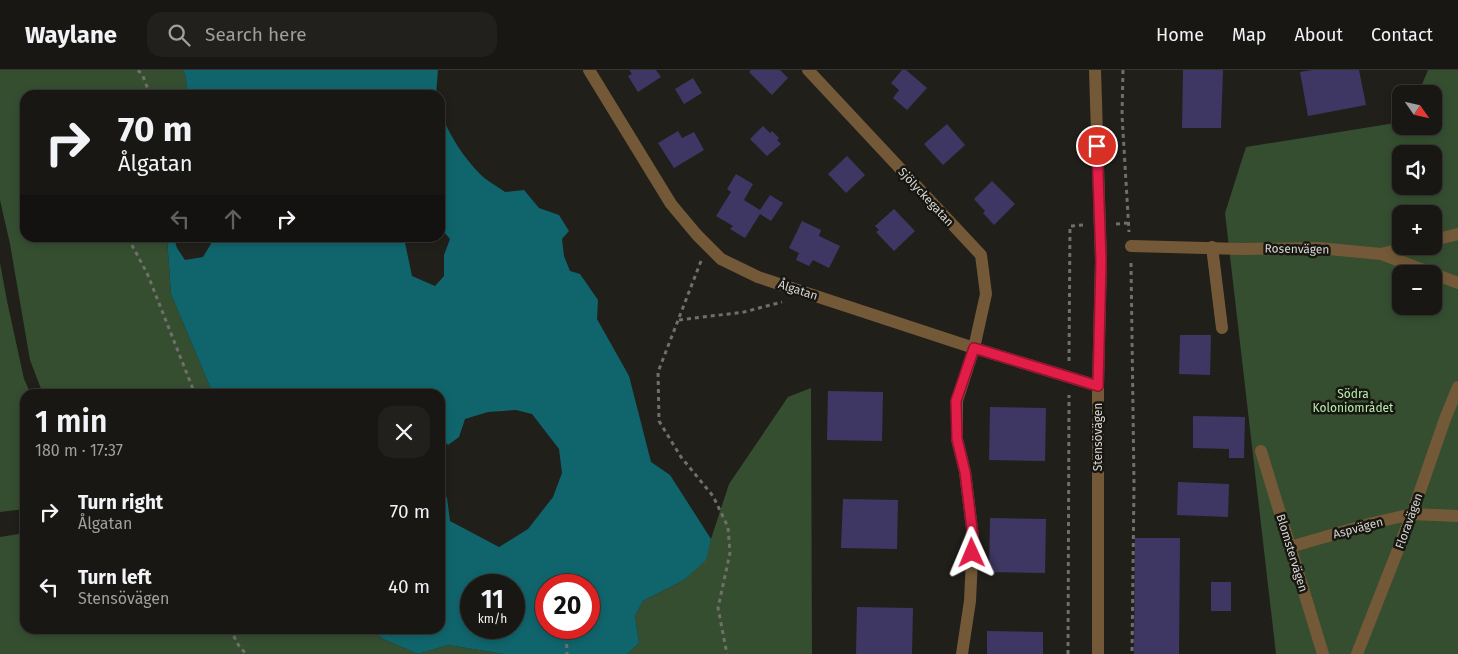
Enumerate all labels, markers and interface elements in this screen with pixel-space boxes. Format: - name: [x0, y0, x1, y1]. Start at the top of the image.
- search box: [147, 12, 497, 57]
- text: Waylane: [25, 21, 117, 49]
- icon: search: [165, 21, 193, 49]
- text: Search here: [205, 23, 307, 46]
- text: Home: [1156, 24, 1204, 46]
- text: Map: [1232, 24, 1266, 46]
- text: About: [1294, 24, 1343, 46]
- text: Contact: [1371, 24, 1433, 46]
- north arrow: [1392, 85, 1442, 135]
- map controls: [1392, 85, 1442, 315]
- text: 70 m: [118, 108, 192, 150]
- icon: right: [35, 110, 100, 175]
- pin: [1076, 125, 1118, 167]
- icon: arrive: [1083, 132, 1111, 160]
- button: sound: [1392, 145, 1442, 195]
- text: Ålgatan: [118, 150, 193, 177]
- street label: Sjölyckegatan: [895, 165, 957, 229]
- icon: left: [166, 205, 194, 233]
- icon: ahead: [219, 205, 247, 233]
- icon: right: [272, 205, 300, 233]
- button: +: [1392, 205, 1442, 255]
- street label: Rosenvägen: [1264, 241, 1330, 257]
- button: −: [1392, 265, 1442, 315]
- street label: Ålgatan: [776, 275, 820, 303]
- park label: Södra Koloniområdet: [1313, 387, 1394, 415]
- street label: Stensövägen: [1091, 403, 1105, 471]
- text: 1 min: [35, 404, 107, 440]
- button: close: [378, 406, 430, 458]
- text: 180 m · 17:37: [35, 441, 123, 460]
- text: Turn right: [78, 491, 163, 514]
- street label: Floravägen: [1392, 491, 1426, 551]
- icon: right: [35, 498, 63, 526]
- text: 70 m: [390, 500, 430, 523]
- street label: Blomstervägen: [1274, 512, 1310, 594]
- text: Ålgatan: [78, 514, 132, 533]
- street label: Aspvägen: [1331, 515, 1385, 541]
- position arrow: [945, 526, 997, 578]
- text: Turn left: [78, 566, 152, 589]
- icon: left: [35, 573, 63, 601]
- speed limit sign: 20: [535, 574, 600, 639]
- text: 40 m: [388, 575, 430, 598]
- text: 11: [481, 585, 504, 615]
- text: Stensövägen: [78, 589, 169, 608]
- text: km/h: [478, 612, 507, 626]

